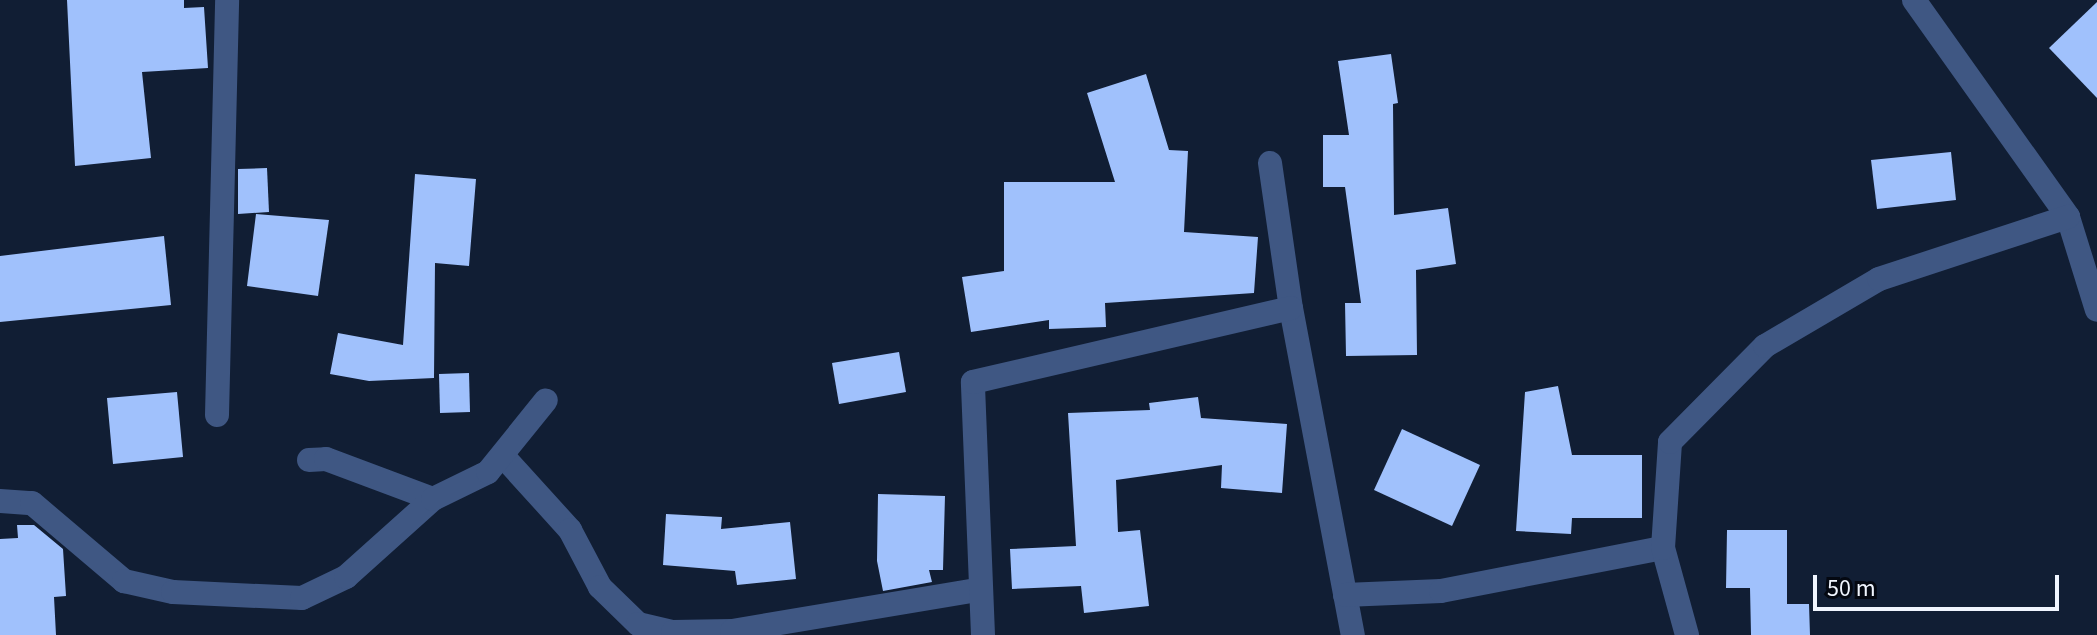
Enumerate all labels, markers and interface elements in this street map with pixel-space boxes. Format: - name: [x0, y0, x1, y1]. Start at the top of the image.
- scale bar: [1817, 559, 2063, 609]
- text: 50 m: [1827, 571, 1876, 606]

